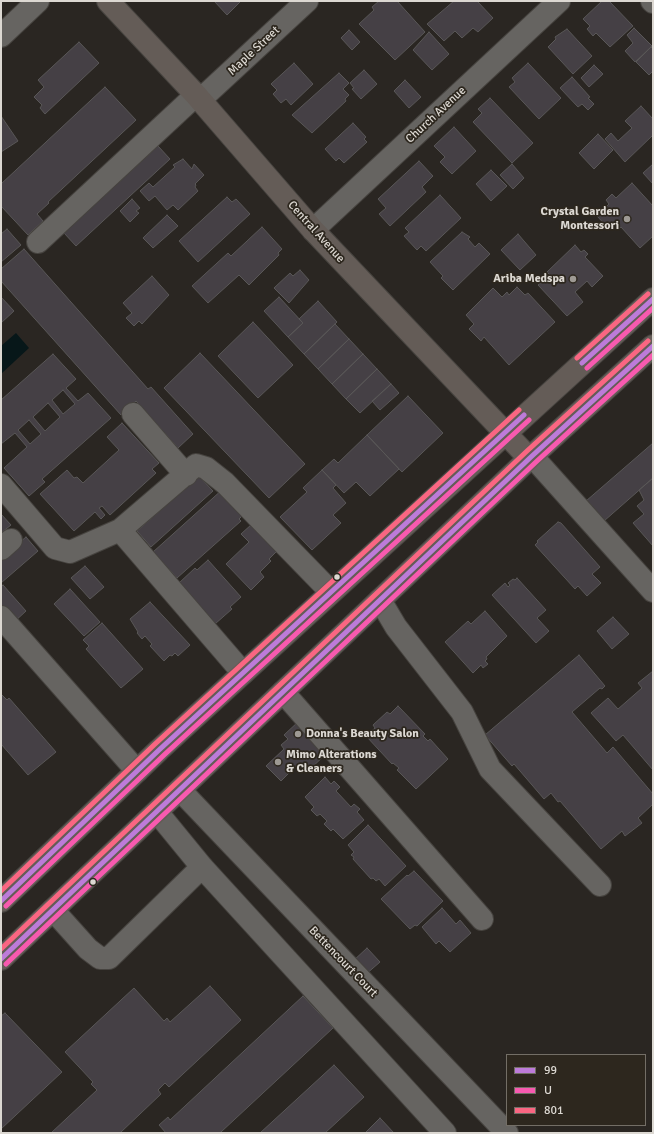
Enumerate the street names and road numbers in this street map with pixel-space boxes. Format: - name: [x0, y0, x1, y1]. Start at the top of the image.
- street label: Maple Street: [225, 23, 283, 79]
- street label: Church Avenue: [403, 84, 469, 146]
- street label: Central Avenue: [285, 198, 347, 266]
- street label: Bettencourt Court: [306, 924, 380, 1000]

